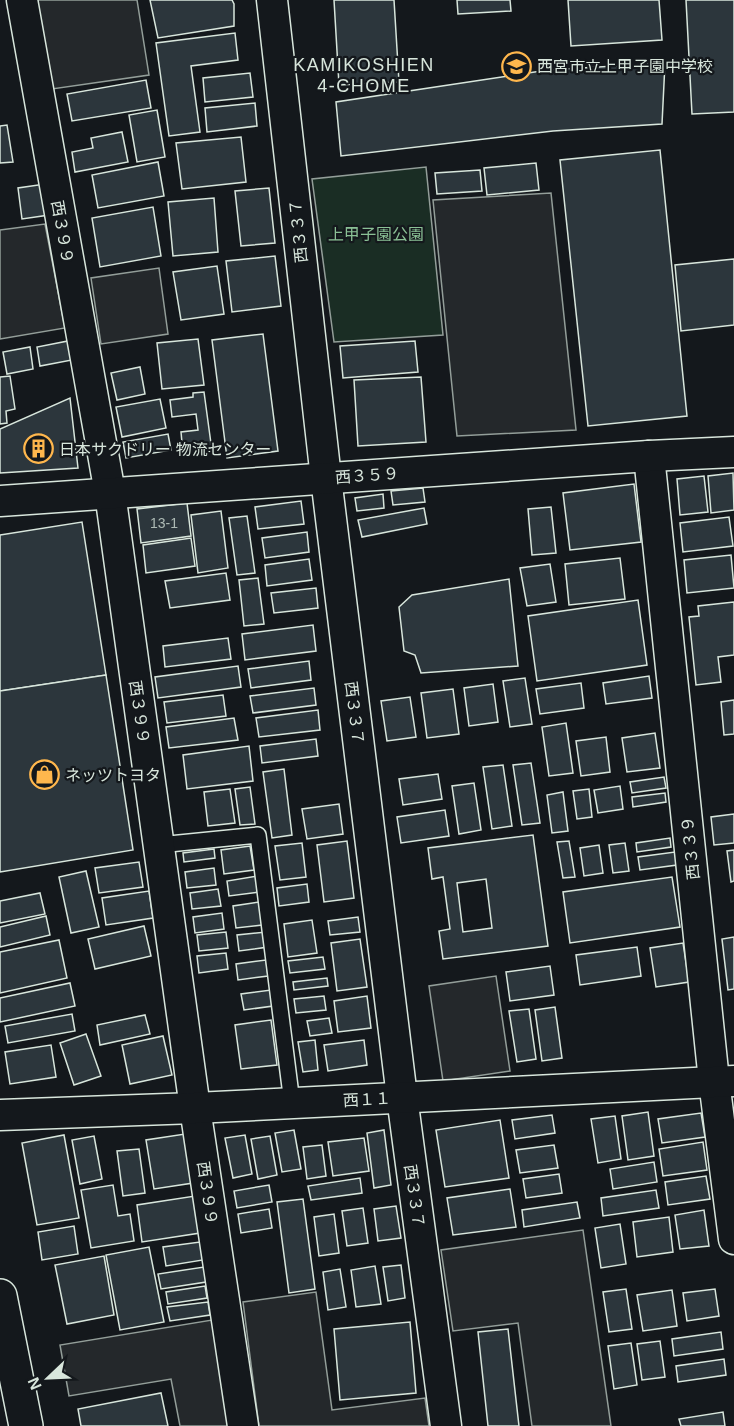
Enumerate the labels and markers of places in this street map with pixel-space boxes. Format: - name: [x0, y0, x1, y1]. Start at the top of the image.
- school or university icon: 西宮市立上甲子園中学校: [500, 50, 532, 82]
- place label: 西宮市立上甲子園中学校: [537, 58, 713, 75]
- building icon: 日本サクドリー 物流センター: [22, 433, 54, 465]
- place label: 日本サクドリー 物流センター: [59, 441, 271, 458]
- shop icon: ネッツトヨタ: [28, 759, 60, 791]
- place label: ネッツトヨタ: [65, 767, 161, 784]

